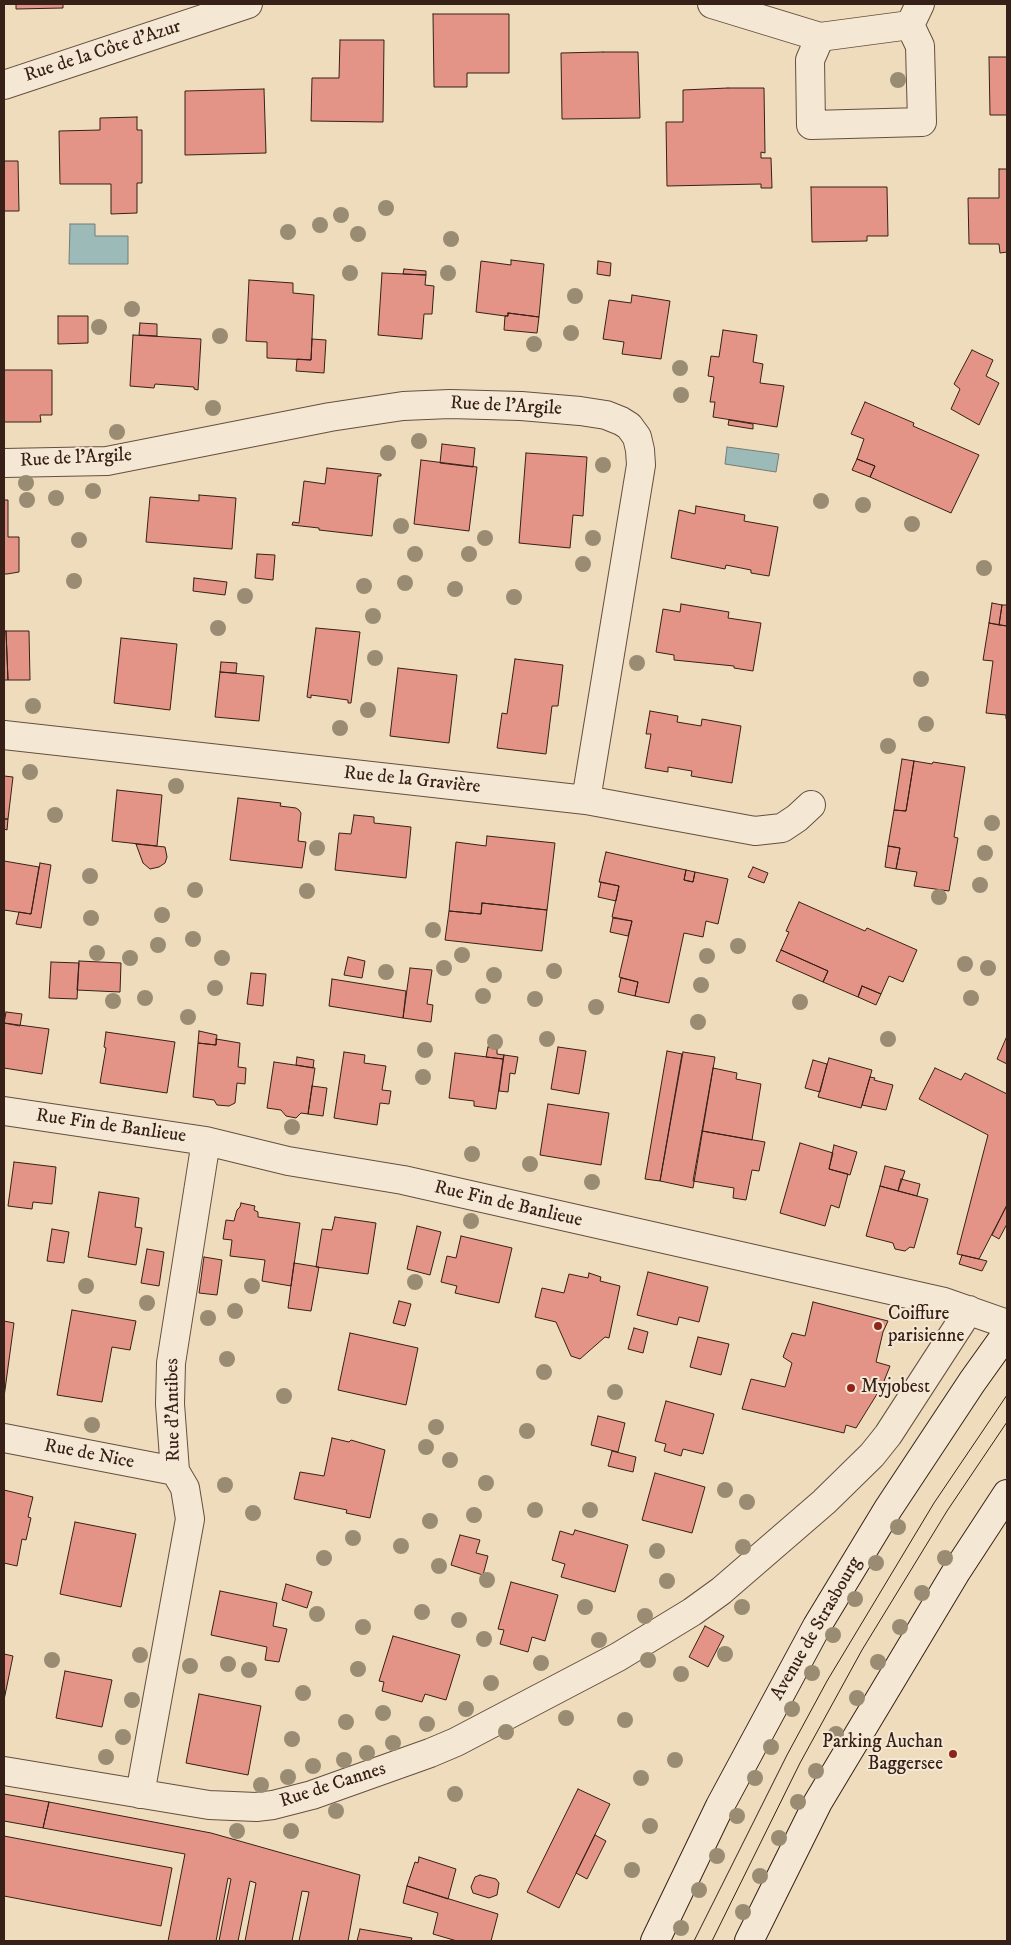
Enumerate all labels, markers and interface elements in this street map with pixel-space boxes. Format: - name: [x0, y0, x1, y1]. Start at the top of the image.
- street label: Rue de la Côte d'Azur: [22, 16, 184, 88]
- street label: Rue de l'Argile: [450, 393, 562, 421]
- street label: Rue de l'Argile: [20, 445, 132, 473]
- street label: Rue de la Gravière: [342, 762, 482, 800]
- street label: Rue Fin de Banlieue: [35, 1105, 187, 1149]
- street label: Rue Fin de Banlieue: [432, 1177, 584, 1233]
- place label: Coiffure parisienne: [888, 1304, 964, 1348]
- marker: Coiffure parisienne: [872, 1320, 884, 1332]
- street label: Rue d'Antibes: [162, 1358, 186, 1462]
- place label: Myjobest: [861, 1377, 930, 1399]
- marker: Myjobest: [845, 1382, 857, 1394]
- street label: Rue de Nice: [42, 1435, 136, 1475]
- street label: Avenue de Strasbourg: [767, 1553, 867, 1705]
- place label: Parking Auchan Baggersee: [822, 1732, 943, 1776]
- marker: Parking Auchan Baggersee: [947, 1748, 959, 1760]
- street label: Rue de Cannes: [277, 1758, 389, 1814]

